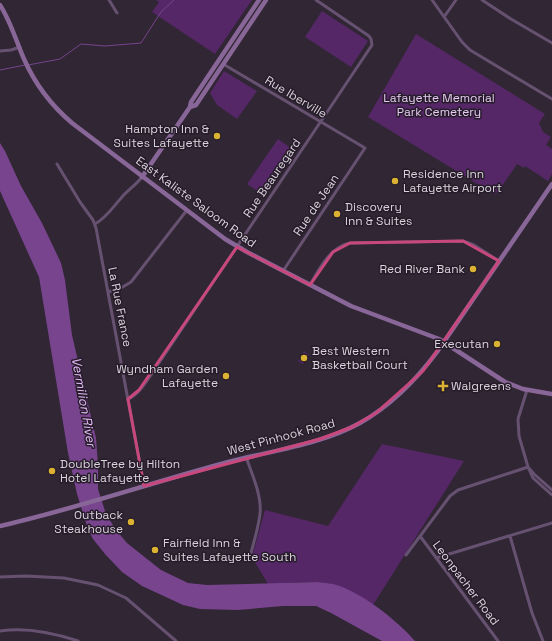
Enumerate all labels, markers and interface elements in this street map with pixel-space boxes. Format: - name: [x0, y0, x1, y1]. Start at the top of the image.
- street label: Rue Iberville: [262, 72, 330, 122]
- park label: Lafayette Memorial Park Cemetery: [383, 90, 495, 120]
- place label: Hampton Inn & Suites Lafayette: [114, 121, 209, 151]
- marker: Hampton Inn & Suites Lafayette: [212, 131, 222, 141]
- street label: Rue Beauregard: [240, 135, 304, 221]
- street label: East Kaliste Saloom Road: [133, 153, 259, 251]
- place label: Residence Inn Lafayette Airport: [403, 166, 502, 196]
- street label: Rue de Jean: [289, 171, 343, 239]
- marker: Residence Inn Lafayette Airport: [390, 176, 400, 186]
- place label: Discovery Inn & Suites: [345, 199, 412, 229]
- marker: Discovery Inn & Suites: [332, 209, 342, 219]
- place label: Red River Bank: [379, 261, 466, 277]
- marker: Red River Bank: [468, 264, 478, 274]
- street label: La Rue France: [104, 266, 136, 348]
- place label: Executan: [434, 336, 489, 352]
- marker: Executan: [492, 339, 502, 349]
- place label: Best Western Basketball Court: [312, 343, 408, 373]
- marker: Best Western Basketball Court: [299, 353, 309, 363]
- water label: Vermilion River: [68, 356, 101, 450]
- place label: Wyndham Garden Lafayette: [116, 361, 218, 391]
- marker: Wyndham Garden Lafayette: [221, 371, 231, 381]
- place label: Walgreens: [451, 378, 511, 394]
- marker: Walgreens: [438, 381, 448, 391]
- street label: West Pinhook Road: [225, 415, 337, 459]
- place label: DoubleTree by Hilton Hotel Lafayette: [60, 456, 180, 486]
- marker: DoubleTree by Hilton Hotel Lafayette: [47, 466, 57, 476]
- place label: Outback Steakhouse: [54, 507, 124, 537]
- marker: Outback Steakhouse: [126, 517, 136, 527]
- place label: Fairfield Inn & Suites Lafayette South: [163, 535, 296, 565]
- street label: Leonpacher Road: [429, 538, 503, 628]
- marker: Fairfield Inn & Suites Lafayette South: [150, 545, 160, 555]

